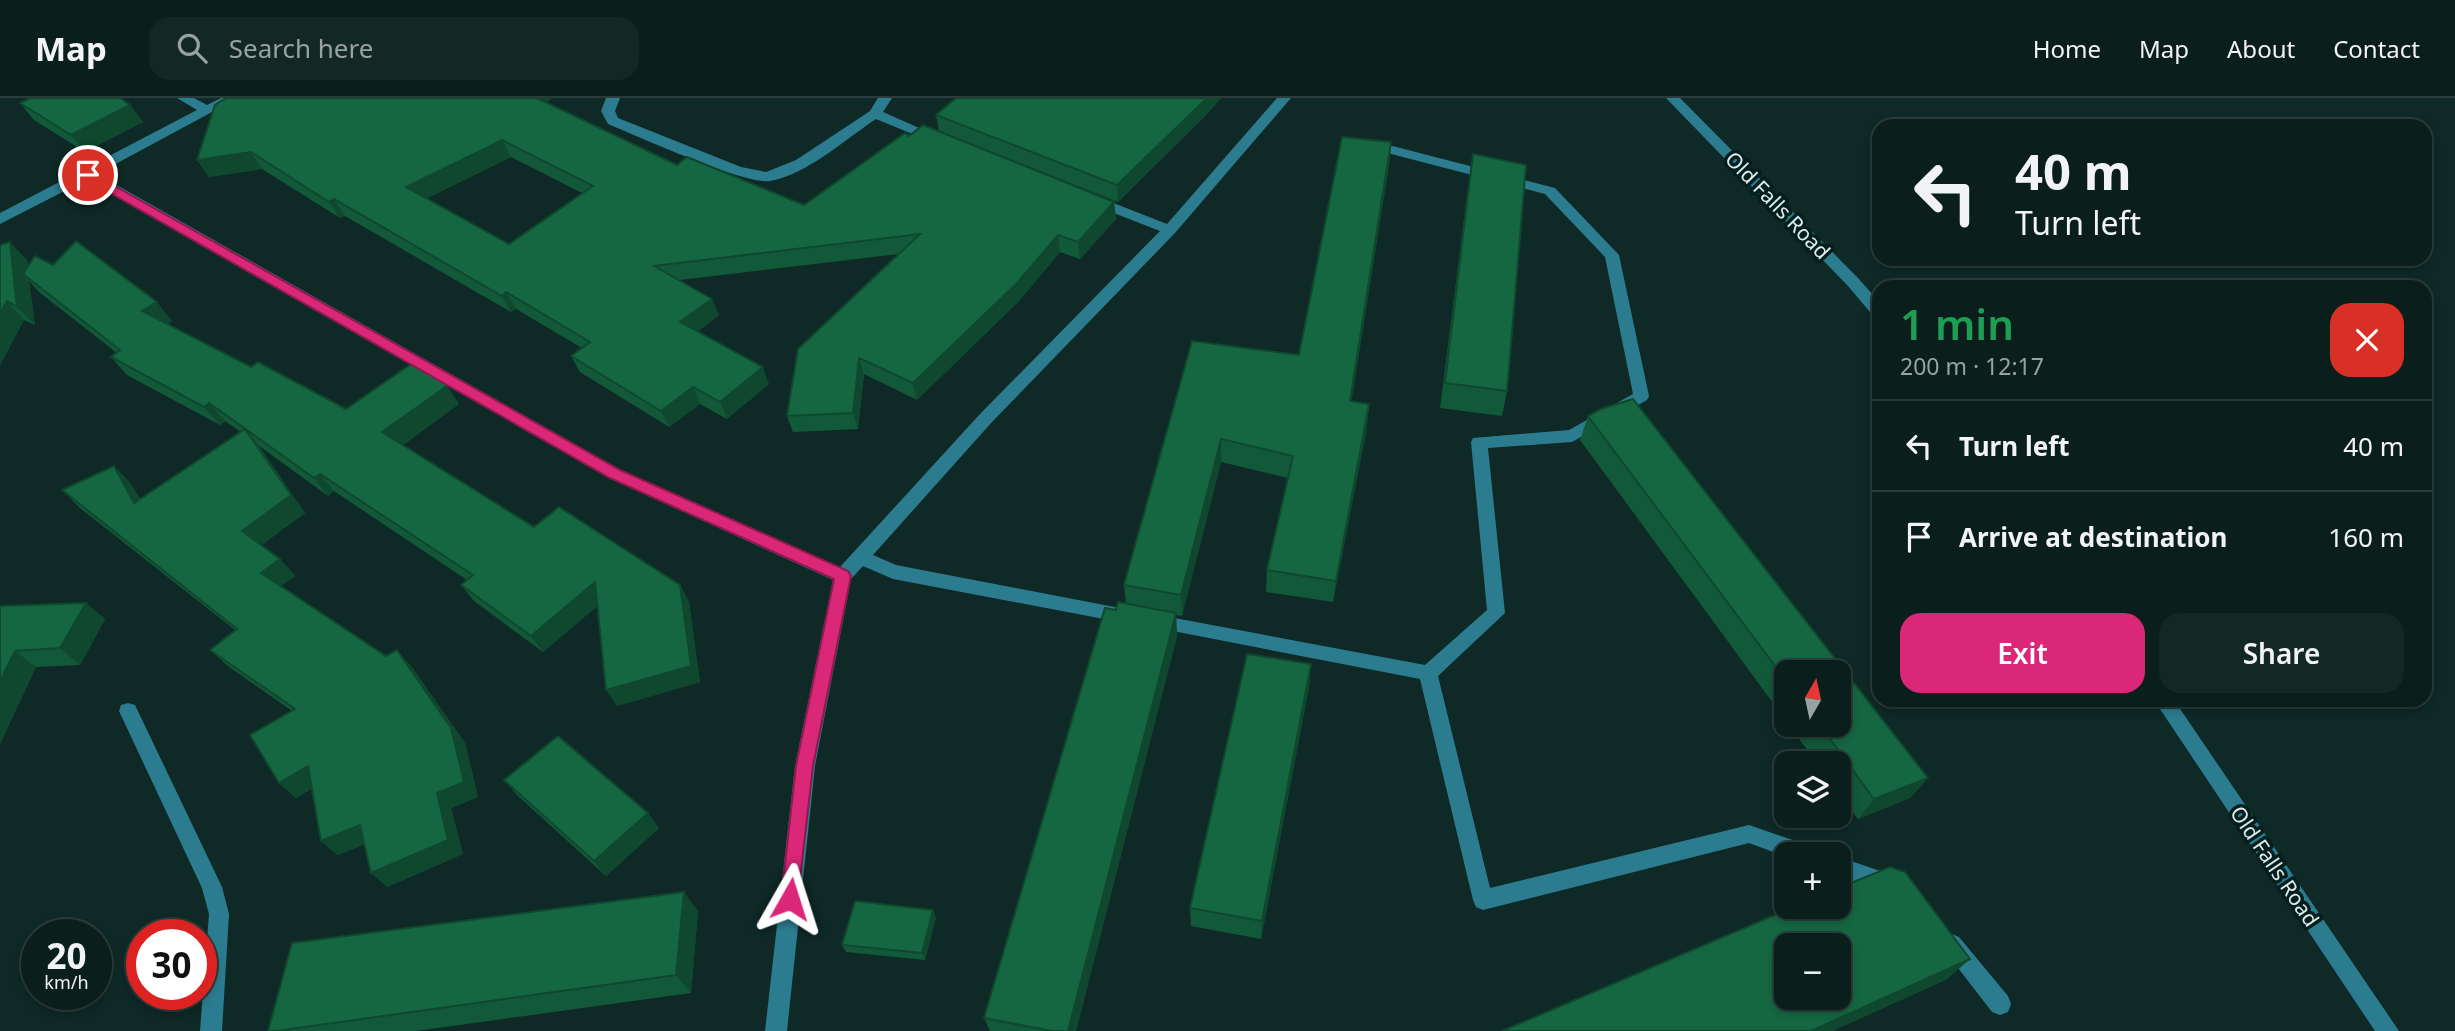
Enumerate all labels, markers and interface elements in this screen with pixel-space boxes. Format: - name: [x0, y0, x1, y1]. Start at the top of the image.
- search box: [149, 17, 639, 80]
- text: Map: [35, 26, 107, 71]
- icon: search: [173, 29, 211, 67]
- text: Search here: [229, 30, 373, 66]
- text: Home: [2033, 32, 2101, 65]
- text: Map: [2139, 32, 2189, 65]
- text: About: [2227, 32, 2295, 65]
- text: Contact: [2333, 32, 2420, 65]
- text: 40 m: [2015, 138, 2132, 204]
- pin: [58, 145, 118, 205]
- street label: Old Falls Road: [1719, 145, 1837, 265]
- icon: left: [1900, 147, 1991, 238]
- icon: arrive: [69, 156, 107, 194]
- text: Turn left: [2015, 201, 2141, 244]
- text: 1 min: [1900, 295, 2014, 352]
- button: close: [2330, 303, 2404, 377]
- text: 200 m · 12:17: [1900, 350, 2044, 382]
- icon: left: [1900, 427, 1938, 465]
- text: Turn left: [1959, 428, 2070, 464]
- text: 40 m: [2343, 428, 2404, 464]
- icon: arrive: [1900, 518, 1938, 556]
- text: Arrive at destination: [1959, 519, 2228, 555]
- text: 160 m: [2328, 519, 2404, 555]
- button: Exit: [1900, 613, 2145, 693]
- button: Share: [2159, 613, 2404, 693]
- north arrow: [1774, 660, 1852, 737]
- map controls: [1774, 660, 1851, 1010]
- button: layers: [1774, 751, 1851, 828]
- street label: Old Falls Road: [2224, 800, 2326, 932]
- button: +: [1774, 842, 1851, 919]
- position arrow: [753, 862, 827, 936]
- speed limit sign: 30: [126, 919, 217, 1010]
- text: 20: [46, 932, 87, 979]
- button: −: [1774, 933, 1851, 1010]
- text: km/h: [44, 970, 89, 994]

